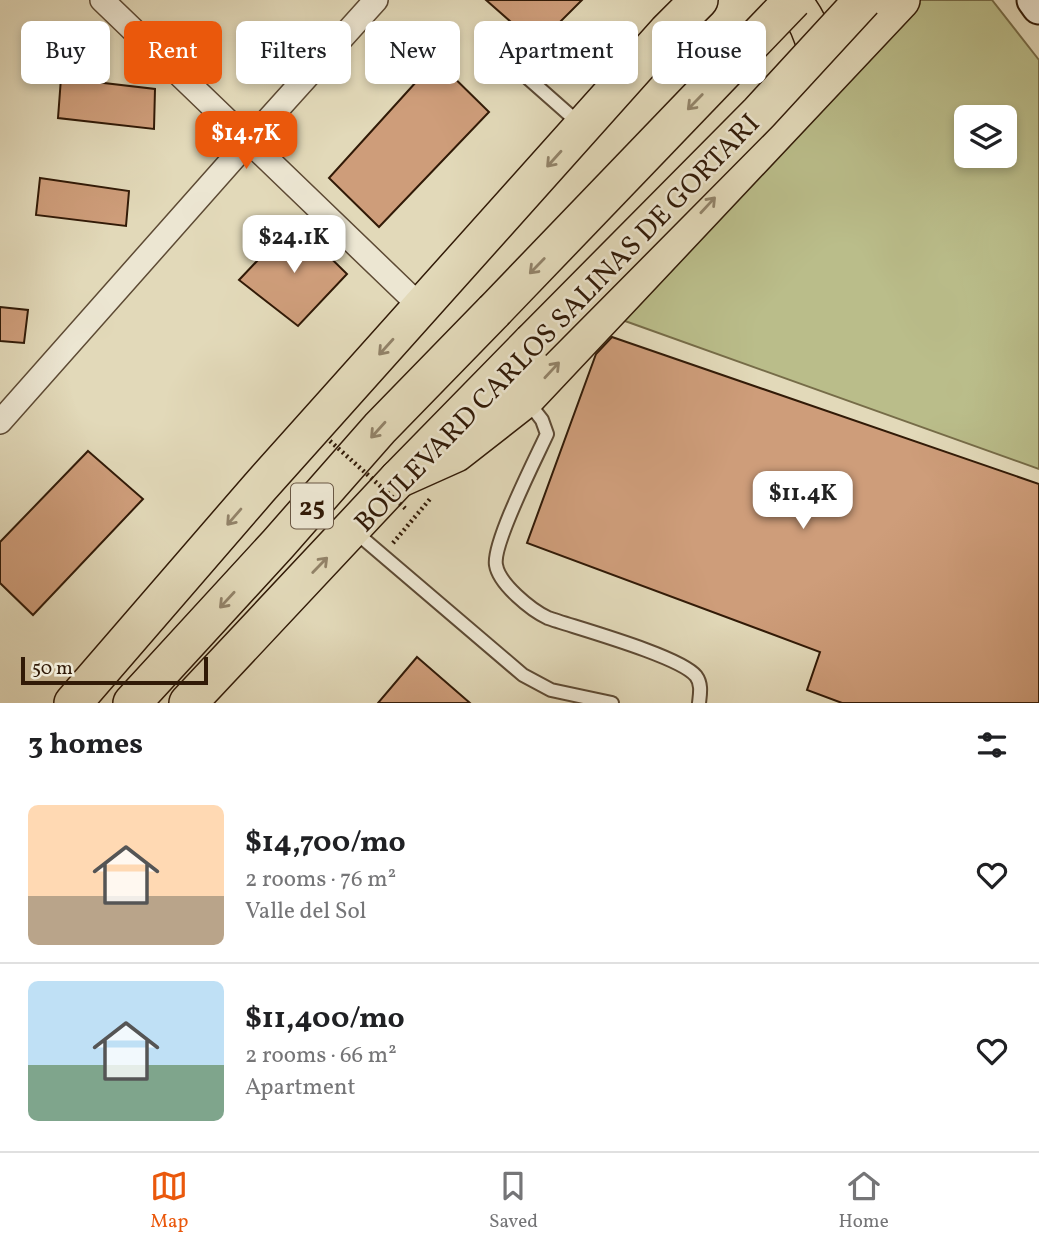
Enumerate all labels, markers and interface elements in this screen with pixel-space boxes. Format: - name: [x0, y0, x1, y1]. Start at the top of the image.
- chip: Buy: [21, 21, 110, 84]
- chip: Rent: [124, 21, 222, 84]
- chip: Filters: [236, 21, 351, 84]
- chip: New: [365, 21, 460, 84]
- chip: Apartment: [474, 21, 638, 84]
- chip: House: [652, 21, 766, 84]
- one-way arrow: [687, 93, 703, 111]
- map controls: [954, 105, 1017, 168]
- button: layers: [954, 105, 1017, 168]
- street label: BOULEVARD CARLOS SALINAS DE GORTARI: [346, 106, 769, 542]
- pin: $14.7K: [189, 111, 303, 171]
- text: $14.7K: [211, 118, 281, 150]
- one-way arrow: [546, 150, 562, 168]
- one-way arrow: [700, 196, 717, 213]
- pin: $24.1K: [237, 216, 351, 275]
- text: $24.1K: [259, 222, 329, 254]
- one-way arrow: [529, 257, 546, 274]
- one-way arrow: [377, 338, 394, 355]
- one-way arrow: [544, 361, 560, 379]
- one-way arrow: [370, 421, 386, 439]
- pin: $11.4K: [746, 472, 860, 531]
- text: $11.4K: [769, 478, 837, 510]
- road number: 25: [291, 484, 333, 528]
- one-way arrow: [226, 507, 242, 525]
- one-way arrow: [311, 557, 328, 574]
- one-way arrow: [218, 591, 235, 608]
- scale bar: [21, 654, 208, 686]
- text: 50 m: [32, 656, 73, 682]
- text: 3 homes: [28, 724, 143, 766]
- icon: filters: [973, 726, 1011, 764]
- text: $14,700/mo: [245, 822, 406, 864]
- icon: home: [84, 833, 168, 917]
- icon: heart: [973, 856, 1011, 894]
- text: 2 rooms · 76 m²: [245, 864, 396, 896]
- text: Valle del Sol: [245, 896, 366, 928]
- text: $11,400/mo: [245, 998, 405, 1040]
- icon: home: [84, 1009, 168, 1093]
- icon: heart: [973, 1032, 1011, 1070]
- text: 2 rooms · 66 m²: [245, 1040, 397, 1072]
- text: Apartment: [245, 1072, 356, 1104]
- tab: Map: [150, 1167, 188, 1235]
- tab: Saved: [489, 1167, 538, 1235]
- tab: Home: [838, 1167, 889, 1235]

